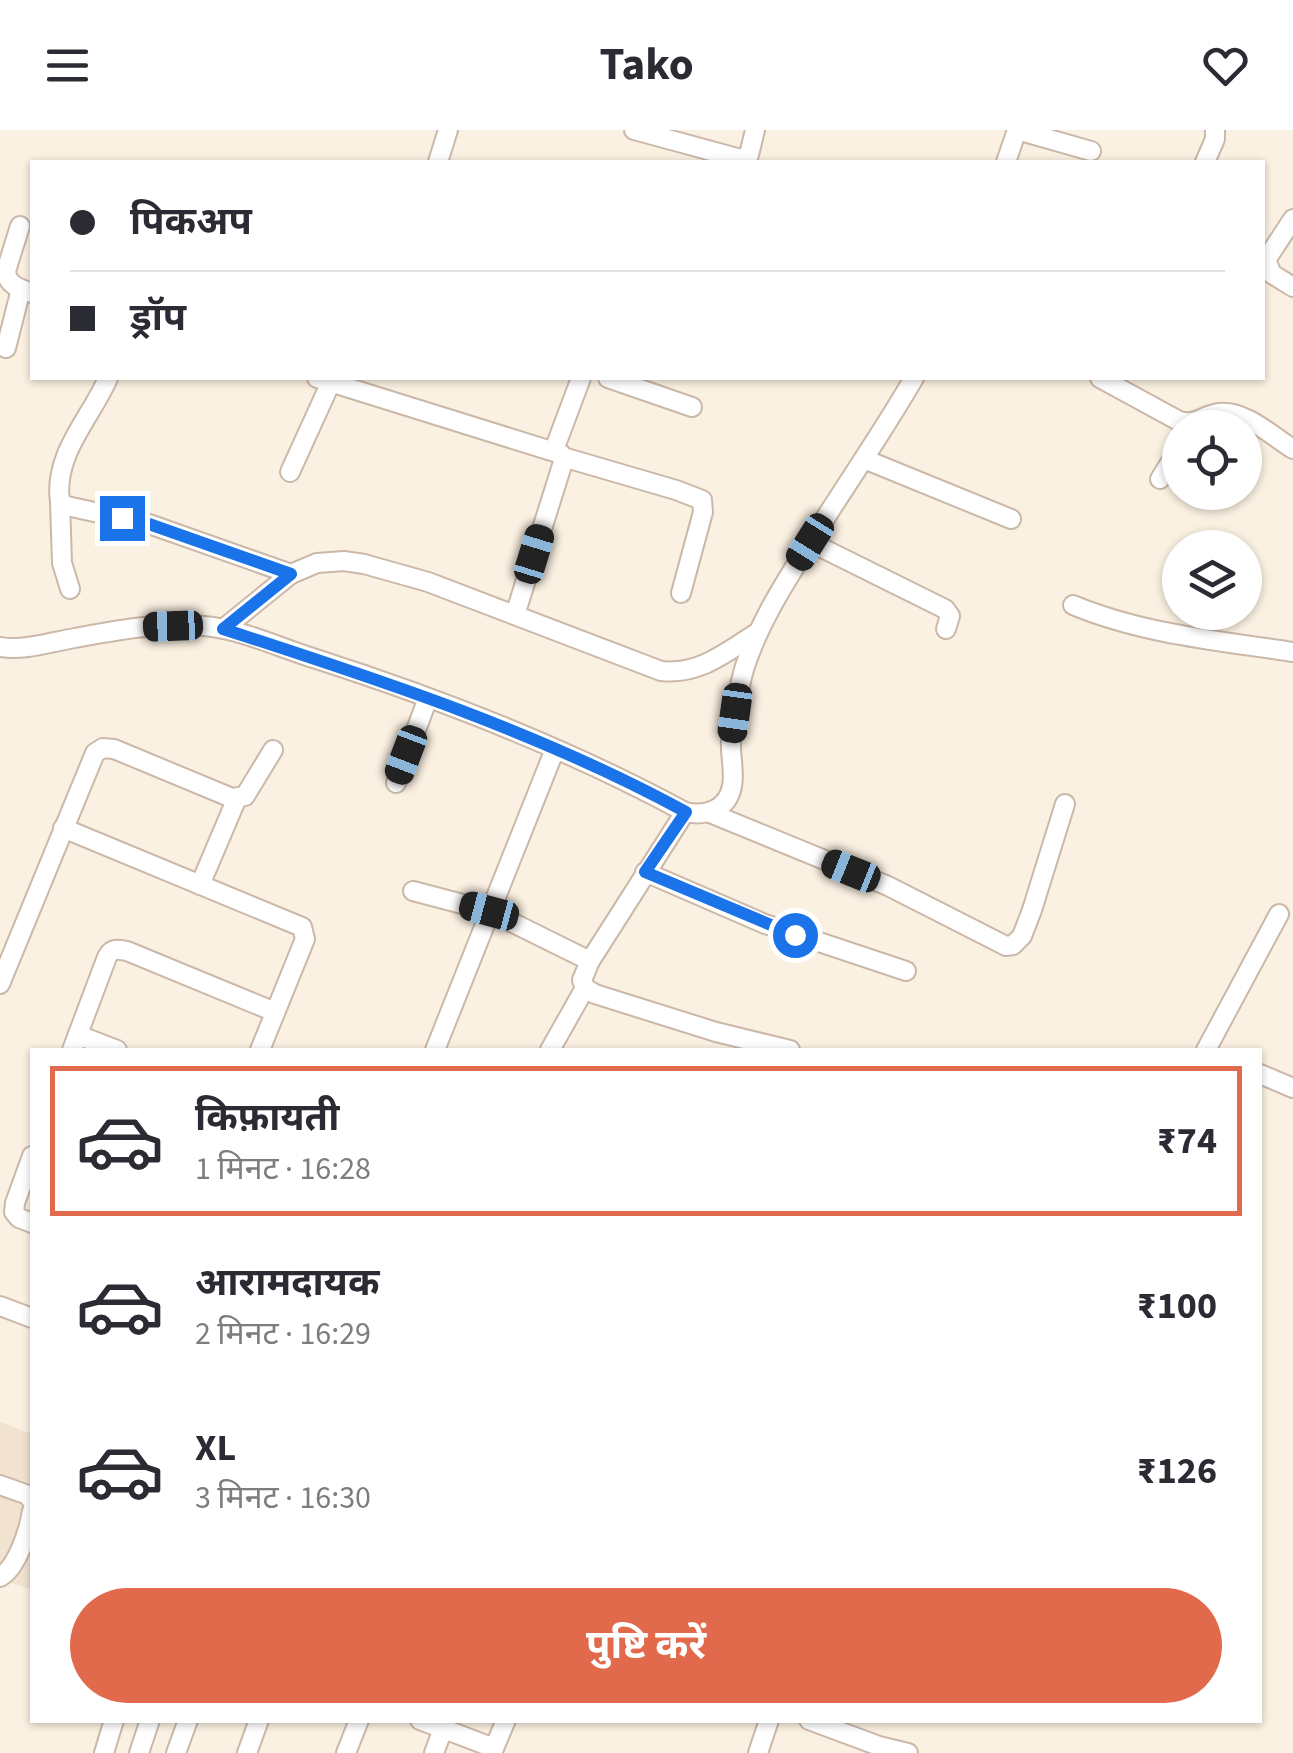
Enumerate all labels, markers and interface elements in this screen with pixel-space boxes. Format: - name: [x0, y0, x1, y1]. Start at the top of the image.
- text: Tako: [599, 33, 694, 97]
- icon: menu: [40, 38, 95, 93]
- icon: heart: [1198, 38, 1253, 93]
- text: पिकअप: [130, 195, 252, 249]
- text: ड्रॉप: [130, 291, 186, 345]
- map controls: [1162, 410, 1262, 630]
- button: locate: [1162, 410, 1262, 510]
- route end: [100, 496, 145, 541]
- car: [781, 509, 839, 575]
- car: [511, 521, 557, 587]
- button: layers: [1162, 530, 1262, 630]
- car: [142, 610, 204, 642]
- car: [716, 681, 754, 745]
- car: [381, 722, 431, 788]
- car: [818, 846, 884, 896]
- car: [456, 889, 522, 933]
- route start: [773, 913, 818, 958]
- text: किफ़ायती: [195, 1091, 339, 1145]
- icon: car: [75, 1096, 165, 1186]
- text: ₹74: [1157, 1114, 1217, 1168]
- text: 1 मिनट · 16:28: [195, 1146, 371, 1192]
- text: आरामदायक: [195, 1256, 379, 1310]
- icon: car: [75, 1261, 165, 1351]
- text: ₹100: [1137, 1279, 1217, 1333]
- text: 2 मिनट · 16:29: [195, 1311, 371, 1357]
- text: XL: [195, 1421, 236, 1475]
- icon: car: [75, 1426, 165, 1516]
- text: ₹126: [1137, 1444, 1217, 1498]
- text: 3 मिनट · 16:30: [195, 1475, 371, 1521]
- button: पुष्टि करें: [70, 1588, 1222, 1703]

